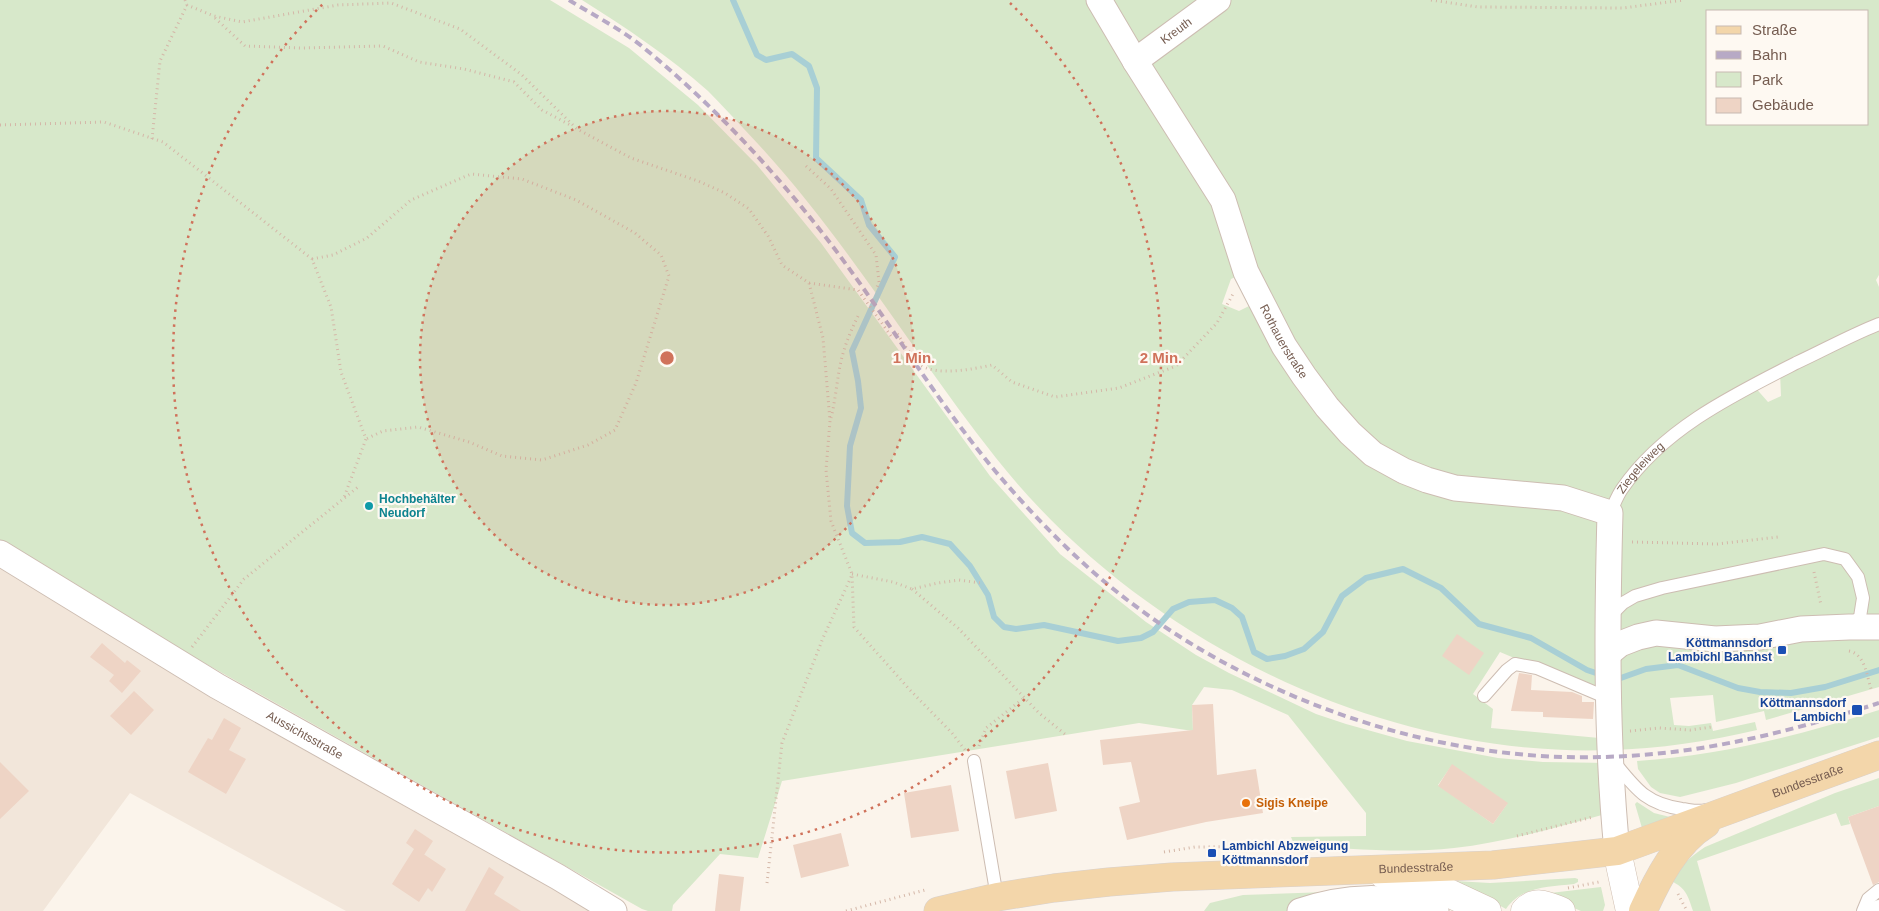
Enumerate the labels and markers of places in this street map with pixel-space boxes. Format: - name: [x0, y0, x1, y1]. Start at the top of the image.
- centre of rings: [658, 349, 676, 367]
- place label: Hochbehälter Neudorf: [379, 492, 456, 520]
- marker: Hochbehälter Neudorf: [363, 500, 375, 512]
- place label: Köttmannsdorf Lambichl Bahnhst: [1668, 636, 1773, 664]
- marker: Köttmannsdorf Lambichl Bahnhst: [1776, 644, 1788, 656]
- place label: Köttmannsdorf Lambichl: [1760, 696, 1847, 724]
- marker: Köttmannsdorf Lambichl: [1850, 703, 1864, 717]
- place label: Sigis Kneipe: [1256, 796, 1328, 810]
- marker: Sigis Kneipe: [1240, 797, 1252, 809]
- place label: Lambichl Abzweigung Köttmannsdorf: [1222, 839, 1348, 867]
- marker: Lambichl Abzweigung Köttmannsdorf: [1206, 847, 1218, 859]

